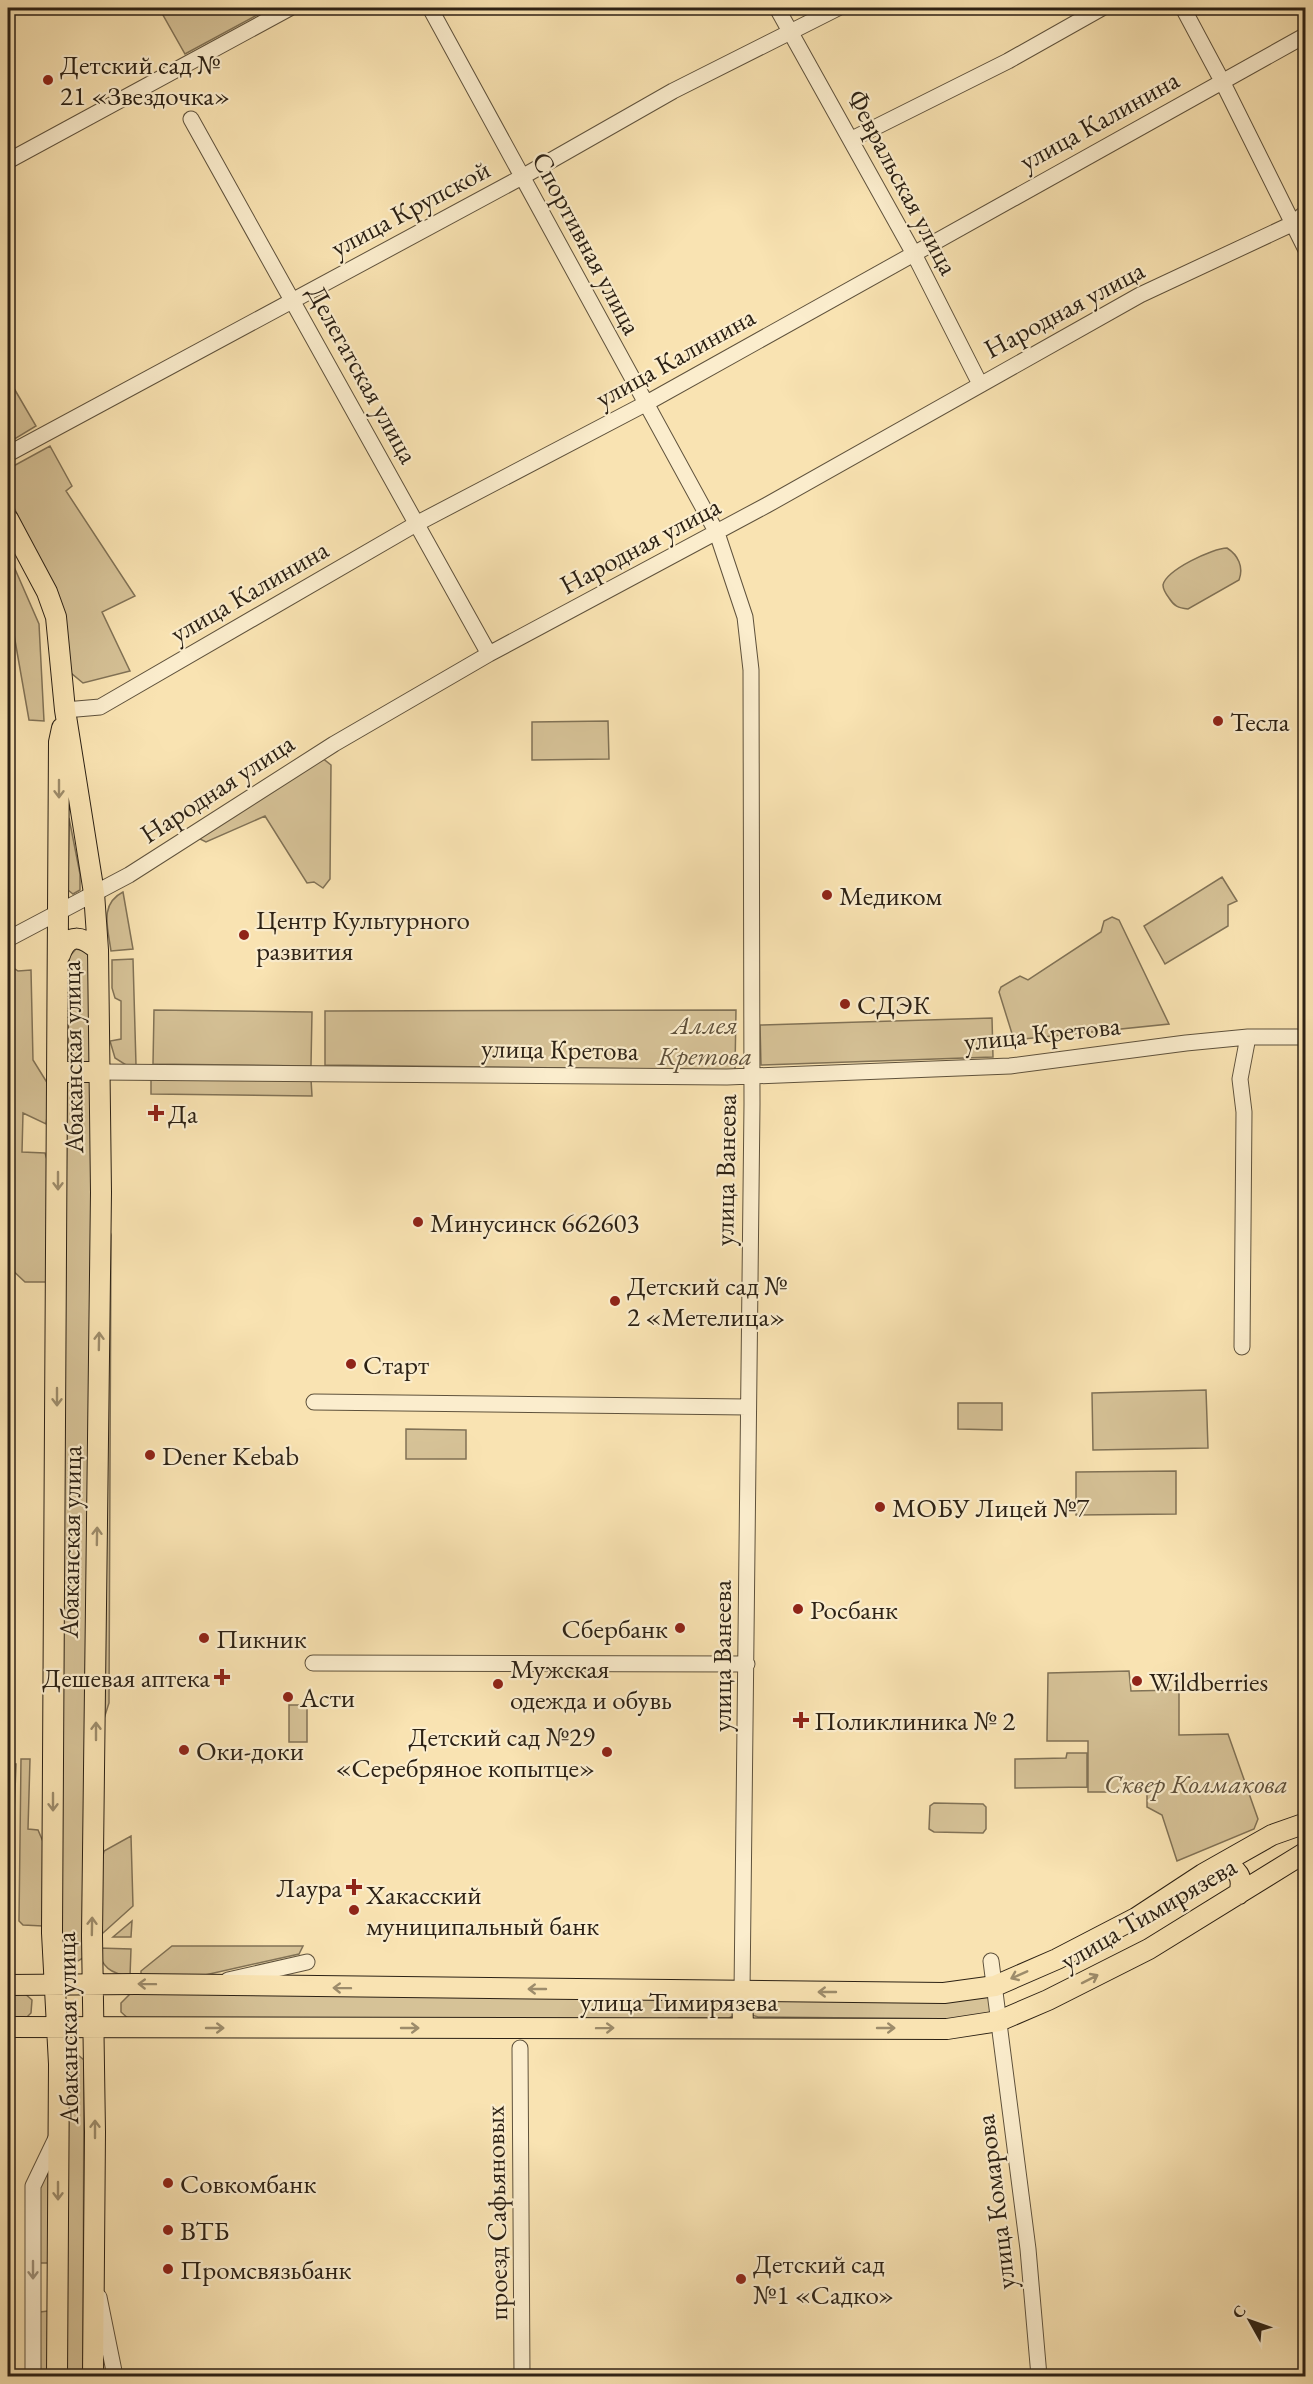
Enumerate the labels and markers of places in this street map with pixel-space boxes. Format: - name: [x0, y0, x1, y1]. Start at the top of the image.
- place label: Детский сад № 21 «Звездочка»: [60, 47, 230, 113]
- marker: Детский сад № 21 «Звездочка»: [41, 73, 55, 87]
- place label: Тесла: [1230, 704, 1290, 739]
- marker: Тесла: [1211, 714, 1225, 728]
- place label: Медиком: [839, 878, 942, 913]
- marker: Медиком: [820, 888, 834, 902]
- place label: Центр Культурного развития: [256, 902, 470, 968]
- marker: Центр Культурного развития: [237, 928, 251, 942]
- place label: СДЭК: [857, 987, 931, 1022]
- marker: СДЭК: [838, 997, 852, 1011]
- place label: Да: [168, 1096, 198, 1131]
- marker: Да: [149, 1106, 163, 1120]
- place label: Минусинск 662603: [430, 1205, 639, 1240]
- marker: Минусинск 662603: [411, 1215, 425, 1229]
- place label: Детский сад № 2 «Метелица»: [627, 1268, 788, 1334]
- marker: Детский сад № 2 «Метелица»: [608, 1294, 622, 1308]
- place label: Старт: [363, 1347, 429, 1382]
- marker: Старт: [344, 1357, 358, 1371]
- place label: Dener Kebab: [162, 1438, 299, 1473]
- marker: Dener Kebab: [143, 1448, 157, 1462]
- place label: МОБУ Лицей №7: [892, 1490, 1090, 1525]
- marker: МОБУ Лицей №7: [873, 1500, 887, 1514]
- place label: Росбанк: [810, 1592, 898, 1627]
- marker: Росбанк: [791, 1602, 805, 1616]
- place label: Сбербанк: [562, 1611, 668, 1646]
- place label: Пикник: [216, 1621, 307, 1656]
- marker: Сбербанк: [673, 1621, 687, 1635]
- marker: Пикник: [197, 1631, 211, 1645]
- place label: Мужская одежда и обувь: [510, 1651, 672, 1717]
- place label: Дешевая аптека: [42, 1660, 210, 1695]
- place label: Wildberries: [1149, 1664, 1268, 1699]
- marker: Дешевая аптека: [215, 1670, 229, 1684]
- marker: Wildberries: [1130, 1674, 1144, 1688]
- marker: Мужская одежда и обувь: [491, 1677, 505, 1691]
- place label: Асти: [299, 1680, 355, 1715]
- marker: Асти: [281, 1690, 295, 1704]
- place label: Поликлиника № 2: [814, 1703, 1015, 1738]
- marker: Поликлиника № 2: [792, 1711, 810, 1729]
- place label: Детский сад №29 «Серебряное копытце»: [336, 1719, 595, 1785]
- place label: Оки-доки: [196, 1733, 304, 1768]
- marker: Оки-доки: [177, 1743, 191, 1757]
- marker: Детский сад №29 «Серебряное копытце»: [600, 1745, 614, 1759]
- place label: Лаура: [276, 1870, 342, 1905]
- place label: Хакасский муниципальный банк: [365, 1877, 599, 1943]
- marker: Лаура: [347, 1880, 361, 1894]
- marker: Хакасский муниципальный банк: [347, 1903, 361, 1917]
- place label: Совкомбанк: [180, 2166, 316, 2201]
- marker: Совкомбанк: [161, 2176, 175, 2190]
- place label: ВТБ: [180, 2213, 229, 2248]
- marker: ВТБ: [161, 2223, 175, 2237]
- place label: Детский сад №1 «Cадко»: [753, 2246, 894, 2312]
- place label: Промсвязьбанк: [180, 2252, 352, 2287]
- marker: Промсвязьбанк: [161, 2262, 175, 2276]
- marker: Детский сад №1 «Cадко»: [734, 2272, 748, 2286]

